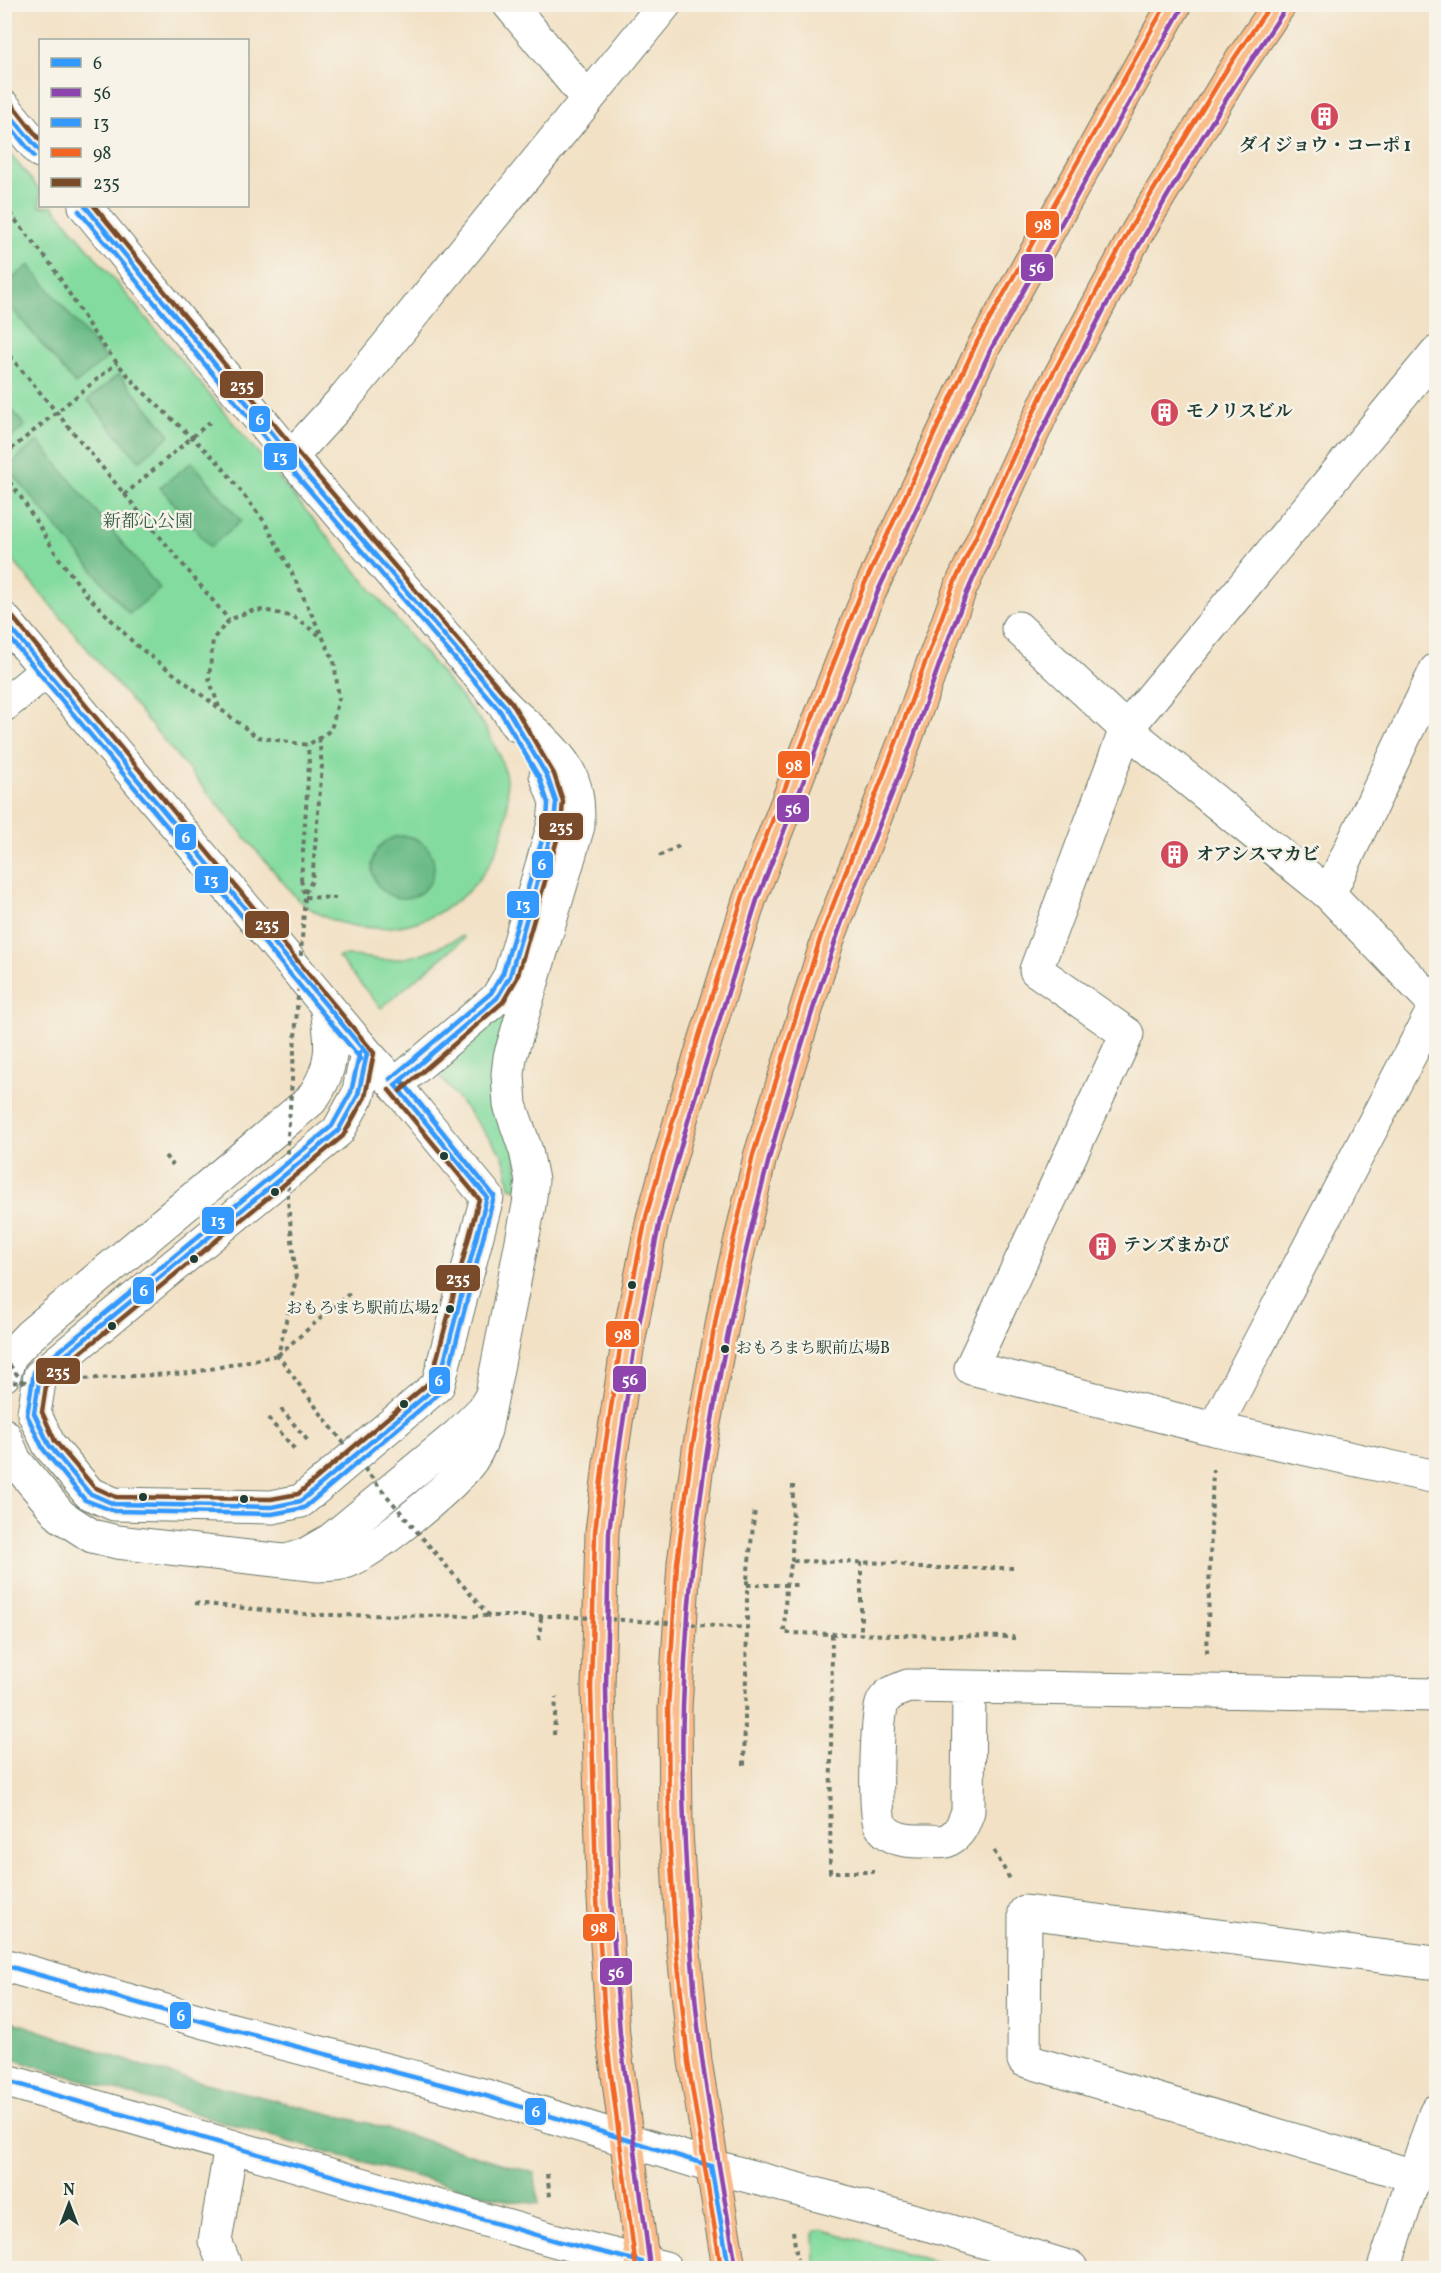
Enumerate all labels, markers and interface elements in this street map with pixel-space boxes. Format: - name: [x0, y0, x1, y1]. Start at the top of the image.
- legend: [39, 39, 249, 207]
- text: 6: [93, 52, 102, 77]
- text: 56: [93, 82, 111, 107]
- building icon: ダイジョウ・コーポ 1: [1309, 101, 1341, 133]
- text: 13: [93, 112, 109, 137]
- place label: ダイジョウ・コーポ 1: [1239, 134, 1411, 159]
- text: 98: [93, 142, 112, 167]
- text: 235: [93, 172, 120, 197]
- line badge: 98: [1025, 210, 1060, 239]
- text: 98: [1034, 215, 1052, 237]
- line badge: 56: [1020, 253, 1054, 282]
- text: 56: [1029, 258, 1045, 280]
- line badge: 235: [219, 370, 264, 399]
- text: 235: [230, 376, 254, 398]
- building icon: モノリスビル: [1149, 396, 1181, 428]
- place label: モノリスビル: [1186, 400, 1293, 425]
- line badge: 6: [248, 405, 271, 433]
- text: 6: [256, 410, 265, 432]
- line badge: 13: [263, 442, 298, 471]
- text: 13: [273, 447, 287, 469]
- park label: 新都心公園: [103, 510, 193, 535]
- line badge: 98: [777, 750, 811, 779]
- text: 98: [785, 756, 803, 778]
- line badge: 56: [776, 794, 810, 823]
- text: 56: [785, 799, 801, 821]
- line badge: 235: [538, 812, 584, 841]
- text: 235: [549, 817, 573, 839]
- line badge: 6: [174, 823, 197, 851]
- text: 6: [182, 828, 191, 850]
- building icon: オアシスマカビ: [1159, 839, 1191, 871]
- place label: オアシスマカビ: [1196, 843, 1320, 868]
- line badge: 6: [531, 850, 554, 879]
- text: 6: [538, 855, 547, 877]
- line badge: 13: [194, 865, 229, 894]
- text: 13: [204, 870, 218, 892]
- line badge: 13: [506, 890, 540, 919]
- text: 13: [516, 895, 530, 917]
- line badge: 235: [244, 910, 290, 939]
- text: 235: [255, 915, 279, 937]
- unlabelled marker: [438, 1150, 450, 1162]
- unlabelled marker: [269, 1186, 281, 1198]
- line badge: 13: [201, 1206, 235, 1235]
- text: 13: [211, 1211, 225, 1233]
- building icon: テンズまかび: [1086, 1230, 1118, 1262]
- place label: テンズまかび: [1123, 1234, 1230, 1259]
- unlabelled marker: [188, 1253, 200, 1265]
- line badge: 235: [435, 1264, 481, 1292]
- text: 235: [446, 1269, 470, 1291]
- line badge: 6: [132, 1276, 155, 1305]
- unlabelled marker: [626, 1279, 638, 1291]
- text: 6: [140, 1281, 149, 1303]
- place label: おもろまち駅前広場2: [286, 1298, 439, 1320]
- marker: おもろまち駅前広場2: [444, 1303, 456, 1315]
- unlabelled marker: [106, 1320, 118, 1332]
- line badge: 98: [605, 1320, 640, 1348]
- text: 98: [614, 1325, 632, 1347]
- place label: おもろまち駅前広場B: [736, 1338, 890, 1360]
- marker: おもろまち駅前広場B: [719, 1343, 731, 1355]
- line badge: 235: [35, 1357, 81, 1385]
- text: 235: [46, 1362, 70, 1384]
- line badge: 56: [612, 1365, 647, 1393]
- line badge: 6: [428, 1366, 451, 1395]
- text: 56: [622, 1370, 638, 1392]
- text: 6: [435, 1371, 444, 1393]
- unlabelled marker: [398, 1398, 410, 1410]
- unlabelled marker: [137, 1491, 149, 1503]
- unlabelled marker: [238, 1493, 250, 1505]
- line badge: 98: [582, 1913, 616, 1942]
- text: 98: [590, 1918, 608, 1940]
- line badge: 56: [599, 1957, 633, 1986]
- text: 56: [608, 1963, 624, 1985]
- line badge: 6: [169, 2001, 192, 2030]
- text: 6: [177, 2006, 186, 2028]
- line badge: 6: [524, 2097, 547, 2126]
- text: 6: [532, 2102, 541, 2124]
- north arrow: [39, 2174, 99, 2234]
- text: N: [63, 2180, 75, 2202]

